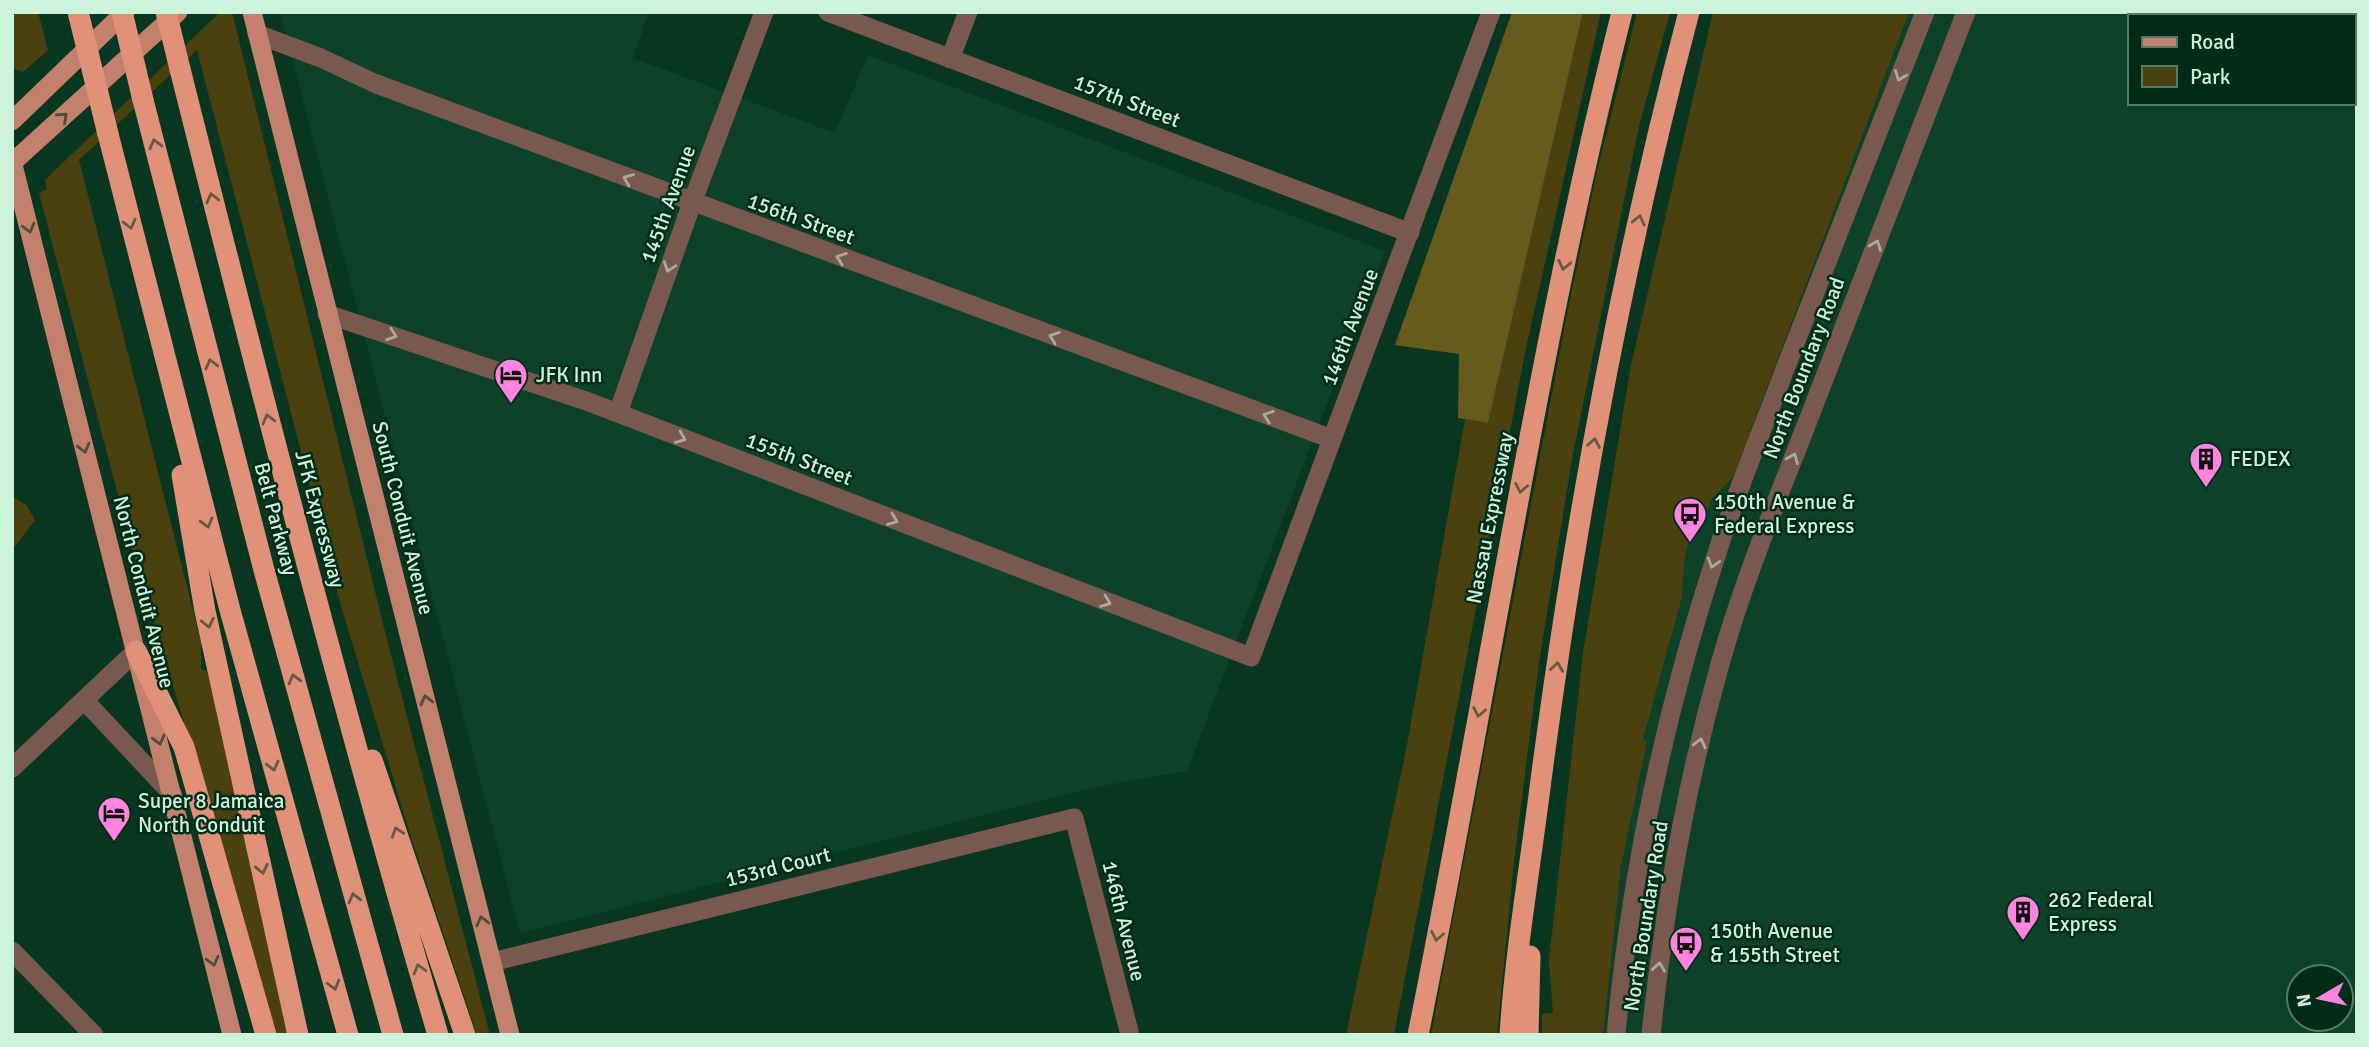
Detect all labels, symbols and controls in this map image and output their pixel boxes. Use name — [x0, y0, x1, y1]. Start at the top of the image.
legend — [2128, 14, 2355, 105]
text: Road — [2190, 29, 2235, 55]
text: Park — [2190, 64, 2231, 90]
street label: 157th Street — [1070, 69, 1184, 133]
one-way arrow — [1894, 69, 1908, 81]
one-way arrow — [55, 113, 68, 125]
one-way arrow — [149, 138, 163, 150]
street label: 145th Avenue — [635, 142, 701, 266]
one-way arrow — [622, 173, 634, 187]
street label: 156th Street — [744, 188, 858, 250]
one-way arrow — [206, 192, 220, 204]
one-way arrow — [1631, 214, 1645, 226]
one-way arrow — [122, 218, 136, 230]
one-way arrow — [21, 221, 35, 233]
one-way arrow — [1867, 240, 1881, 252]
one-way arrow — [835, 252, 847, 266]
one-way arrow — [1558, 259, 1573, 271]
one-way arrow — [663, 261, 677, 273]
street label: 146th Avenue — [1316, 265, 1384, 389]
street label: North Boundary Road — [1757, 273, 1851, 463]
one-way arrow — [386, 327, 398, 341]
one-way arrow — [1049, 331, 1061, 345]
hotel icon: JFK Inn — [492, 356, 530, 405]
one-way arrow — [205, 358, 219, 370]
place label: JFK Inn — [536, 362, 603, 388]
one-way arrow — [1262, 410, 1274, 424]
one-way arrow — [262, 413, 276, 425]
street label: South Conduit Avenue — [366, 419, 440, 617]
street label: 155th Street — [742, 427, 856, 491]
one-way arrow — [675, 429, 687, 443]
street label: Nassau Expressway — [1461, 430, 1519, 606]
one-way arrow — [1585, 437, 1600, 449]
building icon: FEDEX — [2187, 440, 2225, 489]
one-way arrow — [76, 442, 90, 454]
place label: FEDEX — [2230, 446, 2291, 472]
street label: JFK Expressway — [289, 447, 351, 591]
one-way arrow — [1785, 452, 1799, 464]
street label: Belt Parkway — [248, 459, 304, 579]
one-way arrow — [1514, 482, 1529, 494]
place label: 150th Avenue & Federal Express — [1714, 489, 1855, 539]
street label: North Conduit Avenue — [108, 493, 180, 691]
bus stop icon: 150th Avenue & Federal Express — [1671, 495, 1709, 544]
one-way arrow — [887, 512, 899, 526]
one-way arrow — [199, 517, 214, 529]
one-way arrow — [1707, 556, 1722, 568]
one-way arrow — [1099, 594, 1111, 608]
one-way arrow — [200, 617, 214, 629]
one-way arrow — [1549, 661, 1564, 673]
one-way arrow — [287, 673, 302, 685]
one-way arrow — [420, 695, 434, 707]
one-way arrow — [1472, 706, 1487, 718]
one-way arrow — [151, 734, 165, 746]
one-way arrow — [1692, 737, 1706, 749]
one-way arrow — [265, 760, 279, 772]
place label: Super 8 Jamaica North Conduit — [138, 788, 284, 838]
hotel icon: Super 8 Jamaica North Conduit — [95, 794, 133, 843]
street label: North Boundary Road — [1618, 819, 1674, 1013]
one-way arrow — [391, 826, 405, 838]
street label: 153rd Court — [723, 841, 833, 893]
street label: 146th Avenue — [1096, 858, 1152, 984]
one-way arrow — [253, 863, 268, 875]
place label: 262 Federal Express — [2048, 887, 2154, 937]
one-way arrow — [348, 893, 362, 905]
building icon: 262 Federal Express — [2004, 893, 2042, 942]
one-way arrow — [476, 915, 490, 927]
place label: 150th Avenue & 155th Street — [1710, 918, 1840, 968]
bus stop icon: 150th Avenue & 155th Street — [1667, 924, 1705, 973]
one-way arrow — [1430, 930, 1445, 942]
one-way arrow — [205, 955, 220, 967]
one-way arrow — [1651, 961, 1666, 973]
one-way arrow — [412, 963, 427, 975]
north arrow — [2285, 963, 2355, 1033]
one-way arrow — [326, 979, 340, 991]
text: N — [2291, 992, 2317, 1009]

